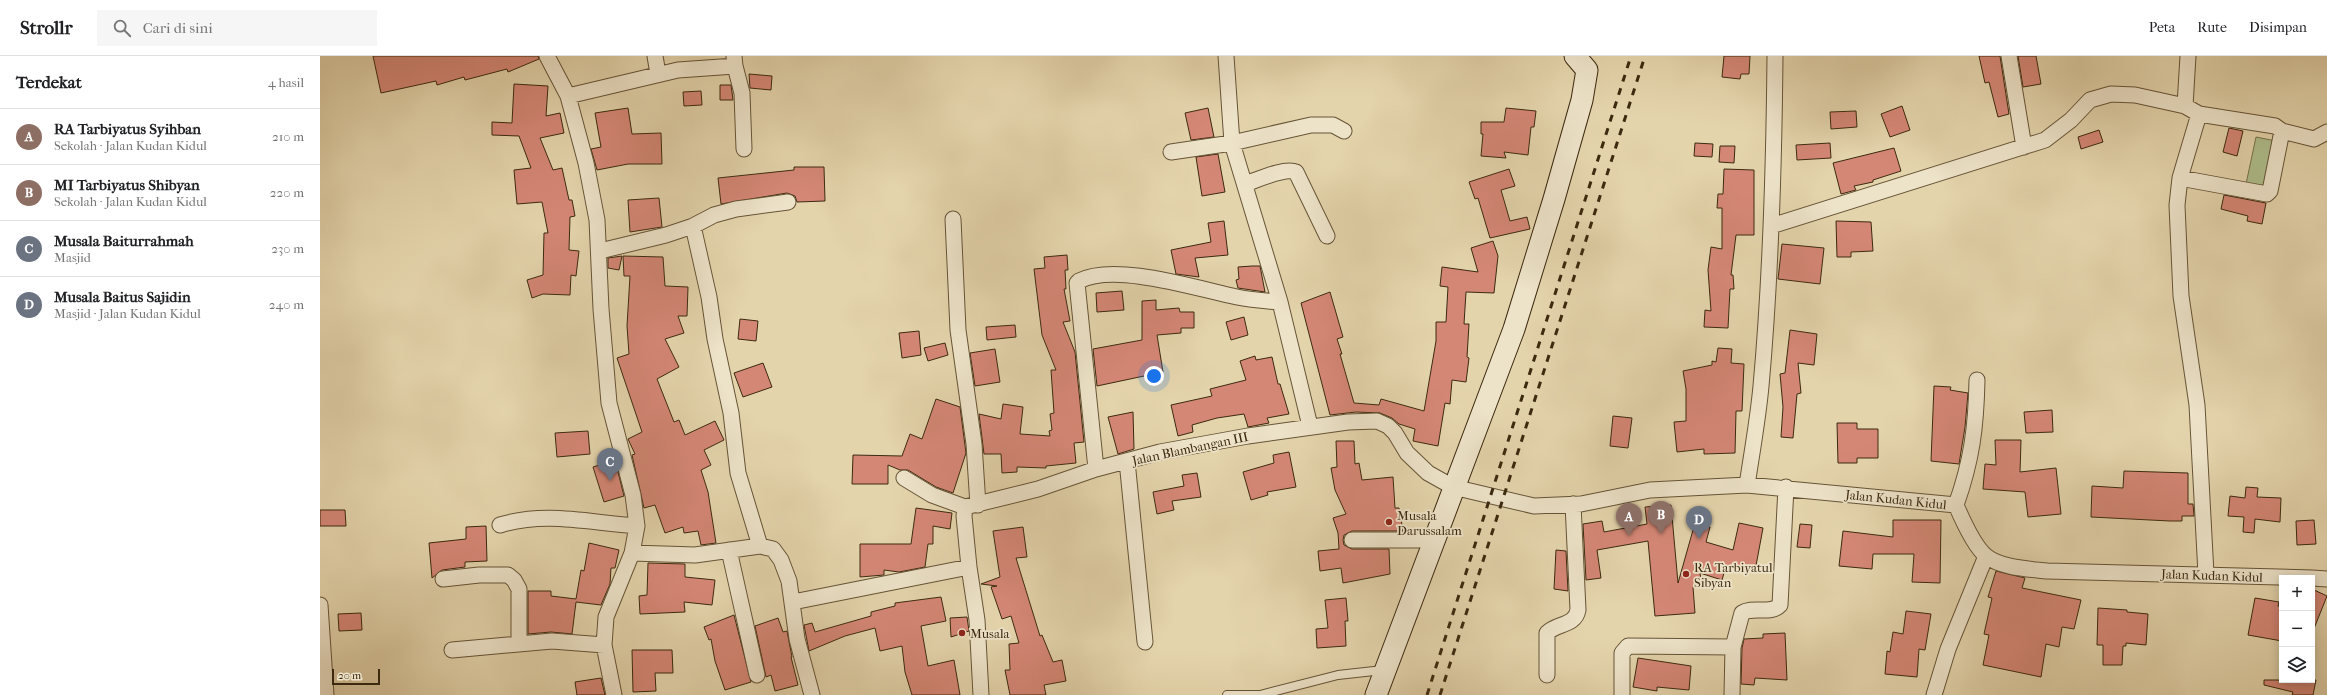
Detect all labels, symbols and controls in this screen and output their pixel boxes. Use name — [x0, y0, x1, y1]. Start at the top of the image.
search box — [97, 10, 377, 46]
text: Strollr — [20, 17, 73, 39]
icon: search — [111, 17, 133, 39]
text: Cari di sini — [143, 19, 213, 37]
text: Peta — [2149, 19, 2175, 36]
text: Rute — [2197, 19, 2227, 36]
text: Disimpan — [2249, 19, 2307, 36]
text: Terdekat — [16, 72, 82, 92]
text: 4 hasil — [268, 75, 304, 90]
text: RA Tarbiyatus Syihban — [54, 120, 201, 138]
text: A — [25, 129, 33, 144]
text: 210 m — [272, 129, 304, 144]
text: Sekolah · Jalan Kudan Kidul — [54, 138, 207, 153]
text: MI Tarbiyatus Shibyan — [54, 176, 200, 194]
text: B — [25, 185, 33, 200]
text: 220 m — [270, 185, 304, 200]
text: Sekolah · Jalan Kudan Kidul — [54, 194, 207, 209]
text: Musala Baiturrahmah — [54, 232, 194, 250]
text: C — [25, 241, 33, 256]
text: 230 m — [271, 241, 304, 256]
text: Masjid — [54, 250, 91, 265]
text: Musala Baitus Sajidin — [54, 288, 191, 306]
text: D — [24, 297, 34, 312]
text: 240 m — [269, 297, 304, 312]
text: Masjid · Jalan Kudan Kidul — [54, 306, 201, 321]
your location — [1144, 366, 1164, 386]
street label: Jalan Blambangan III — [1130, 429, 1250, 468]
pin: C — [597, 448, 623, 481]
street label: Jalan Kudan Kidul — [1844, 487, 1948, 512]
pin: B — [1648, 501, 1674, 534]
pin: A — [1616, 503, 1642, 536]
pin: D — [1686, 506, 1712, 539]
place label: Musala Darussalam — [1397, 508, 1462, 538]
marker: Musala Darussalam — [1384, 517, 1394, 527]
place label: RA Tarbiyatul Sibyan — [1694, 560, 1773, 590]
street label: Jalan Kudan Kidul — [2160, 566, 2263, 585]
marker: RA Tarbiyatul Sibyan — [1681, 569, 1691, 579]
map controls — [2279, 575, 2315, 683]
button: + — [2279, 575, 2315, 611]
button: − — [2279, 611, 2315, 647]
place label: Musala — [970, 626, 1011, 641]
marker: Musala — [957, 628, 967, 638]
button: layers — [2279, 647, 2315, 683]
scale bar — [332, 667, 380, 686]
text: 20 m — [338, 669, 361, 682]

